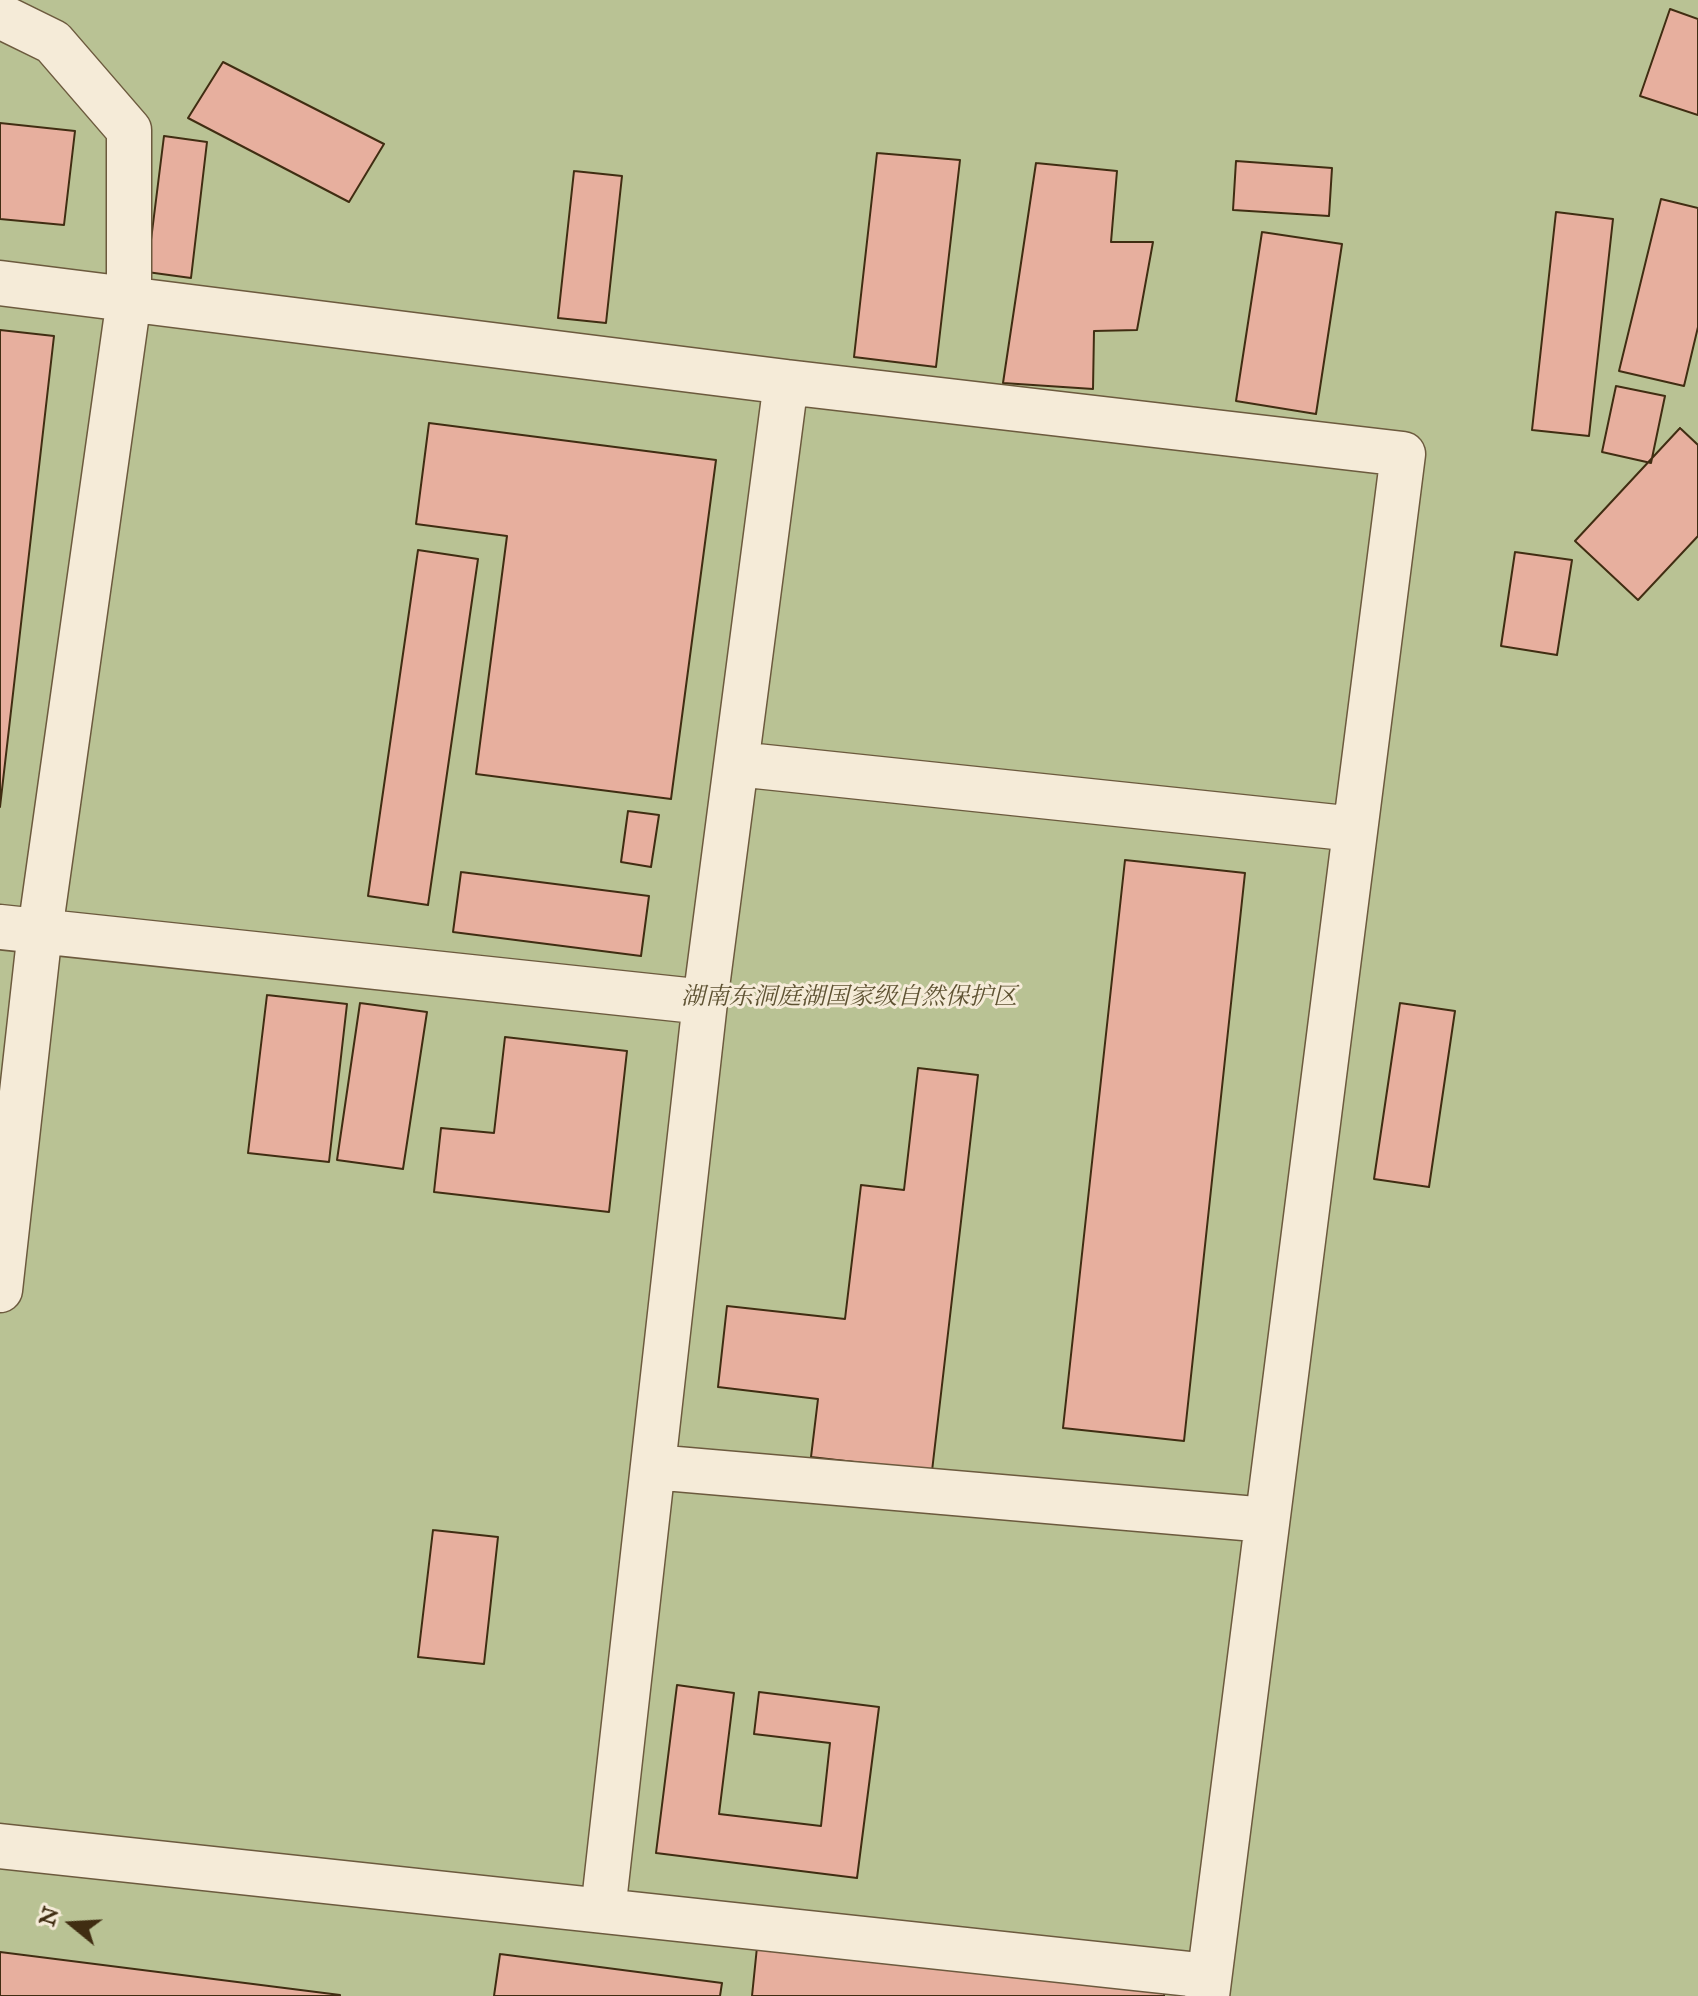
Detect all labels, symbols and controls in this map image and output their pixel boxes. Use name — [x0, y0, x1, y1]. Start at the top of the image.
park label: 湖南东洞庭湖国家级自然保护区 — [681, 984, 1017, 1012]
north arrow — [32, 1884, 112, 1964]
text: N — [33, 1903, 64, 1929]

